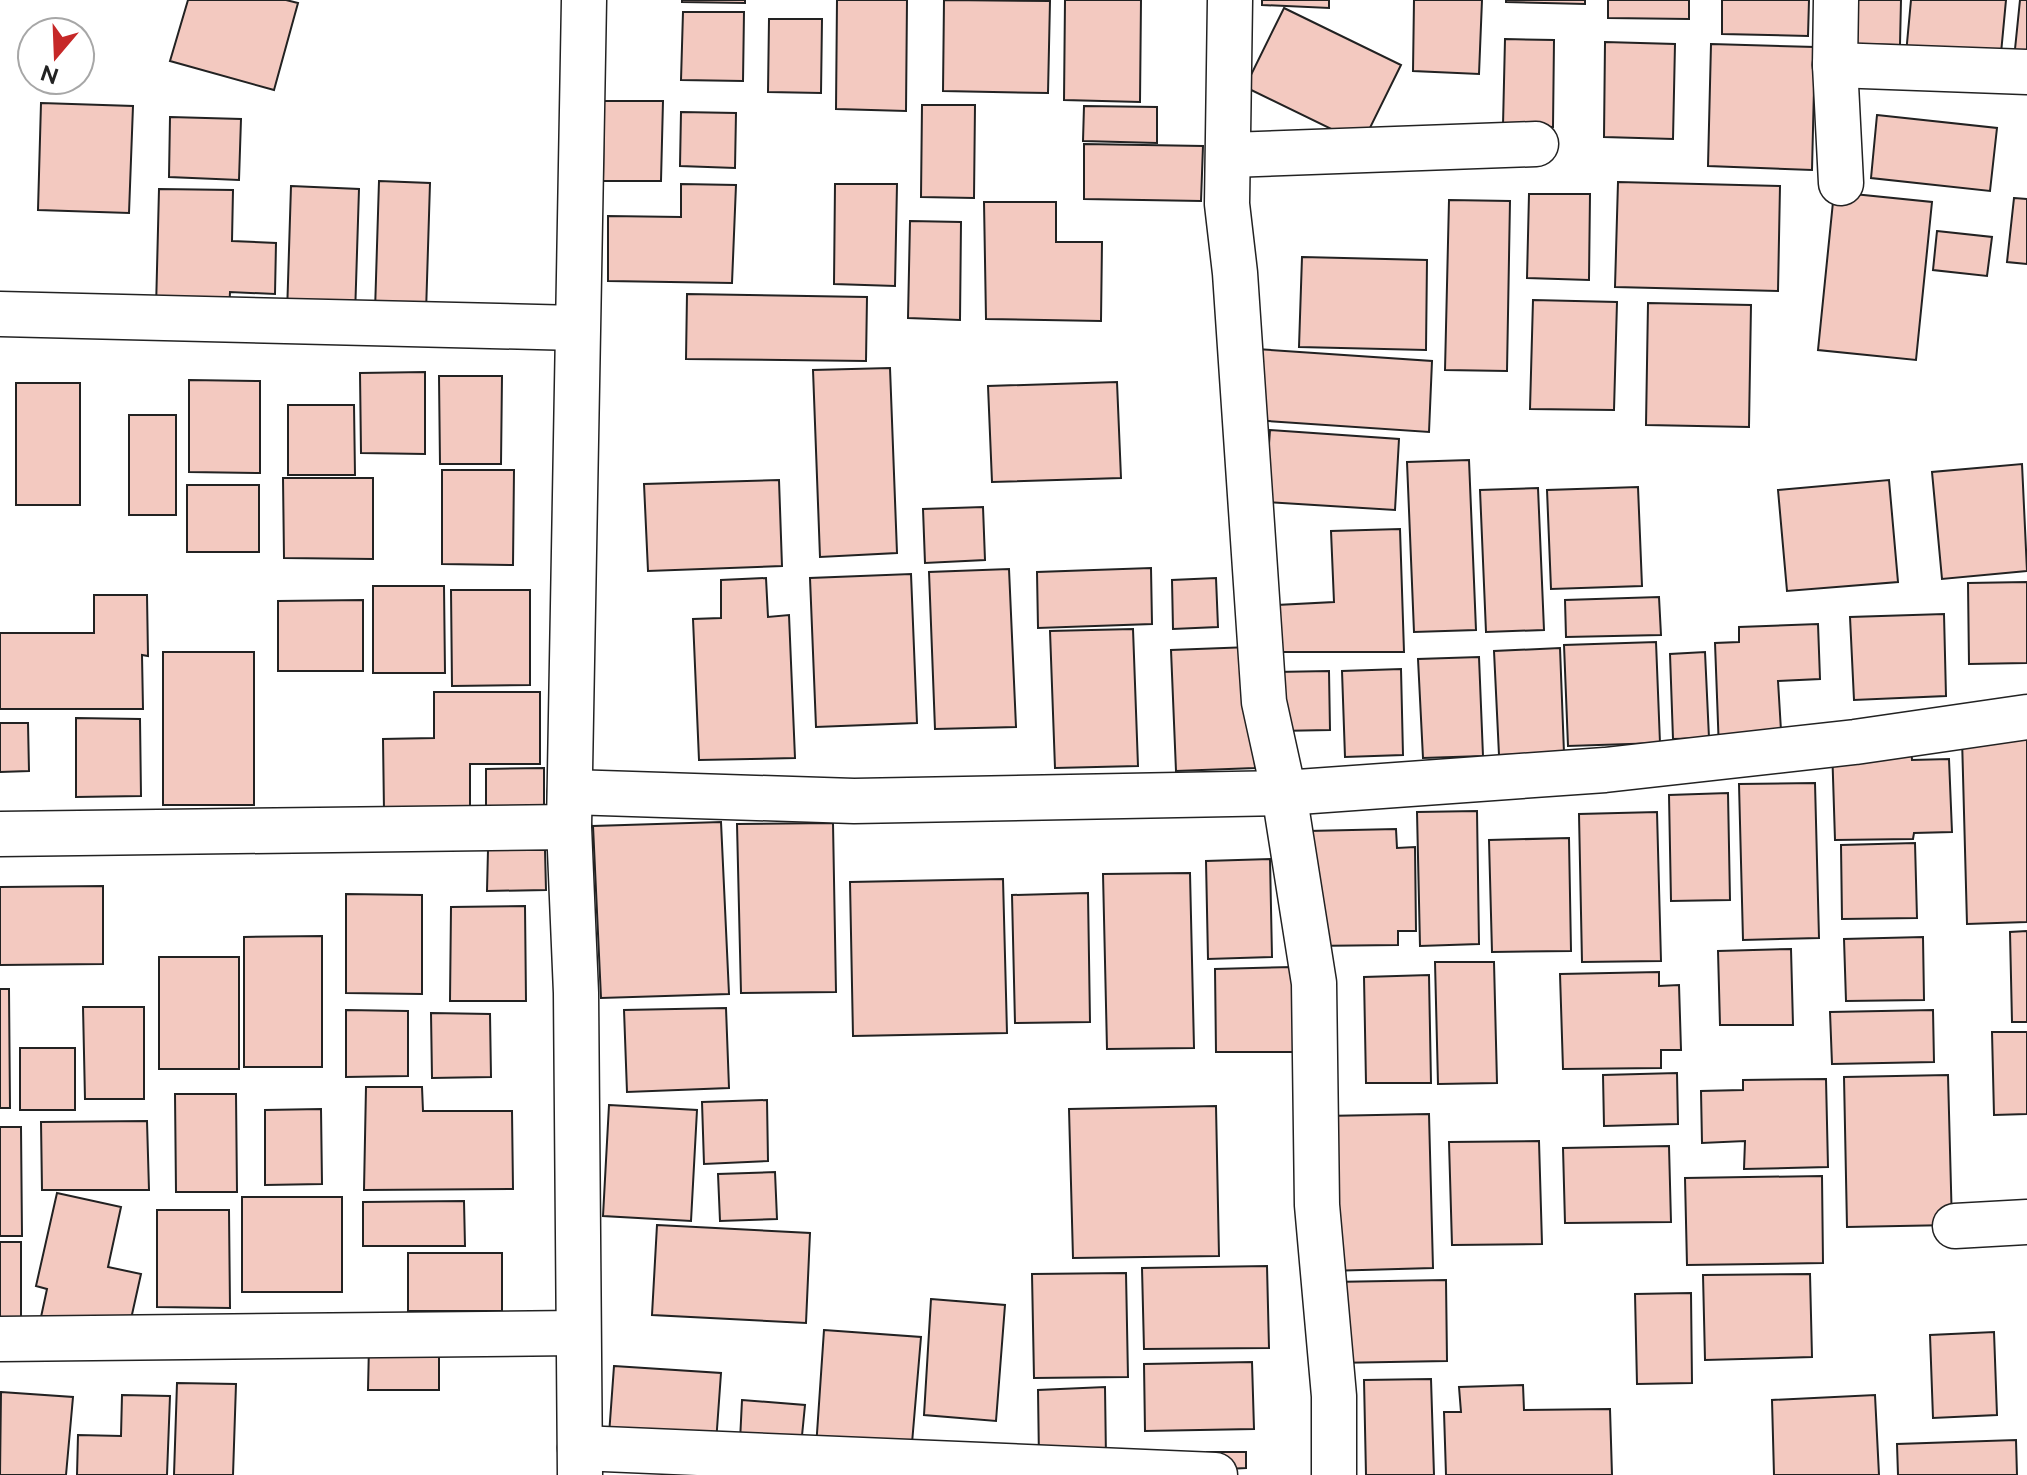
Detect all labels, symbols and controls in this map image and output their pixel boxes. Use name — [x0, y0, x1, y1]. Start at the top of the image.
north arrow — [16, 16, 96, 96]
text: N — [37, 60, 62, 90]

